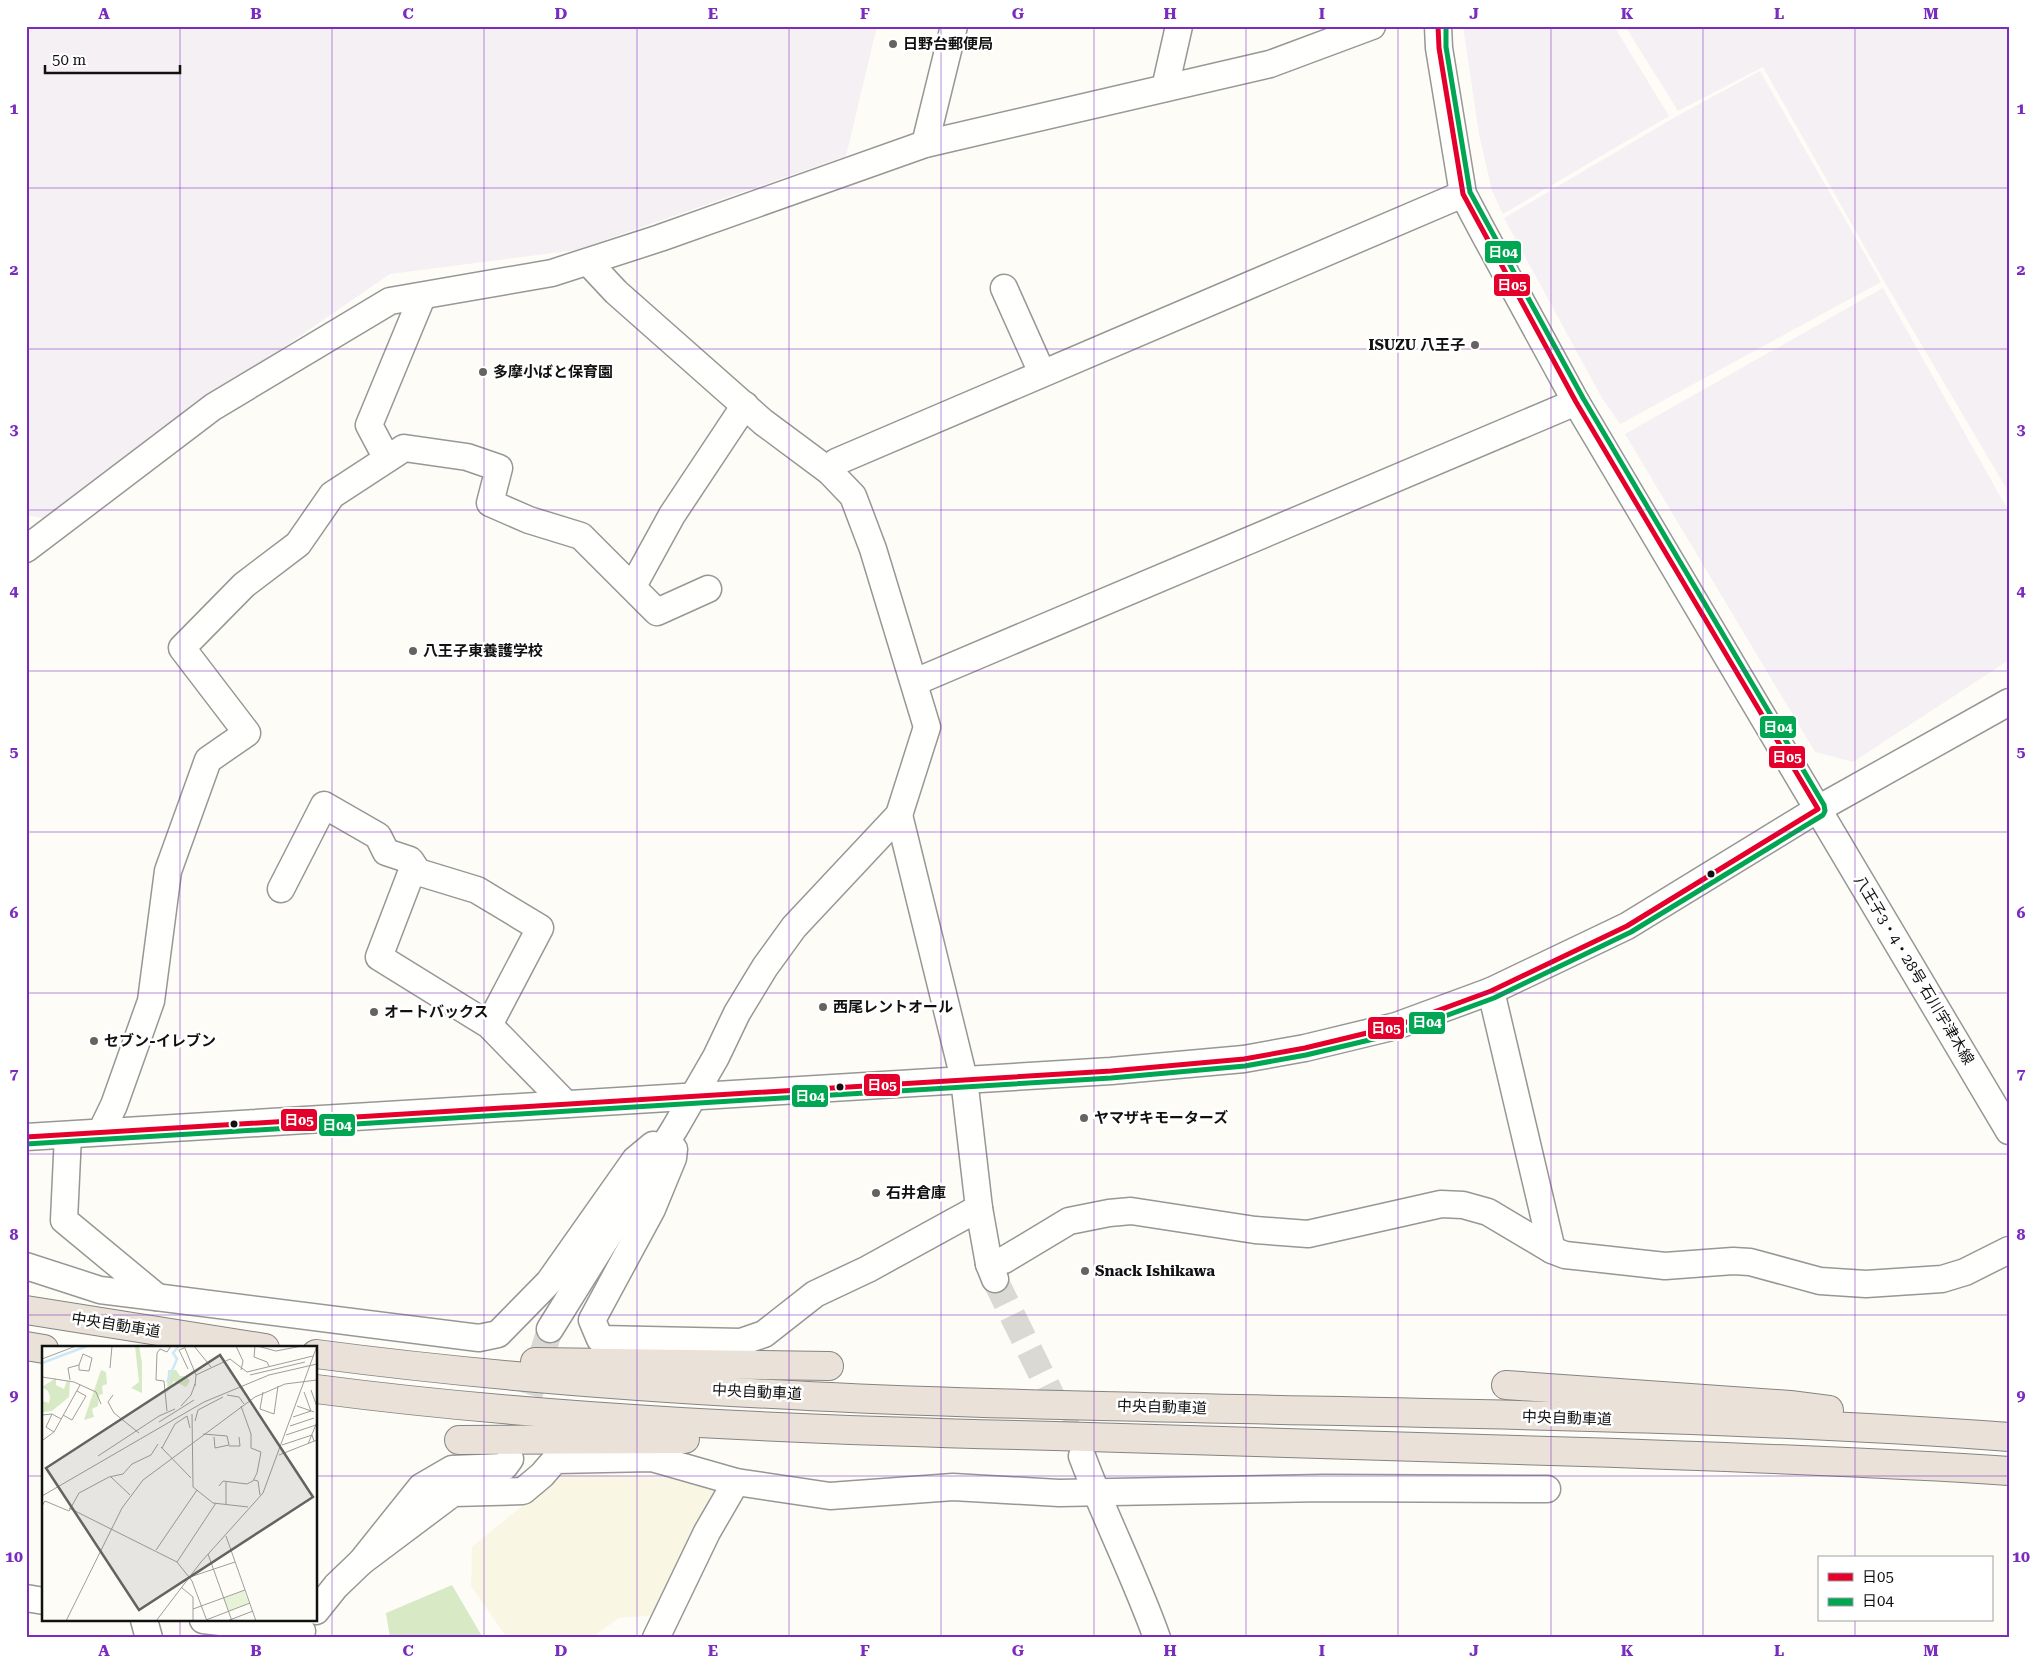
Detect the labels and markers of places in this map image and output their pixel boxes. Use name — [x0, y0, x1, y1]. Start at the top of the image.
place label: 日野台郵便局 — [903, 35, 993, 53]
marker: 日野台郵便局 — [887, 38, 899, 50]
place label: ISUZU 八王子 — [1369, 336, 1465, 354]
marker: ISUZU 八王子 — [1469, 339, 1481, 351]
place label: 多摩小ばと保育園 — [493, 363, 613, 381]
marker: 多摩小ばと保育園 — [477, 366, 489, 378]
place label: 八王子東養護学校 — [423, 642, 543, 660]
marker: 八王子東養護学校 — [407, 645, 419, 657]
unlabelled marker — [1706, 869, 1716, 879]
place label: 西尾レントオール — [833, 998, 953, 1016]
marker: 西尾レントオール — [817, 1001, 829, 1013]
place label: オートバックス — [384, 1003, 489, 1021]
marker: オートバックス — [368, 1006, 380, 1018]
place label: セブン-イレブン — [104, 1032, 216, 1050]
marker: セブン-イレブン — [88, 1035, 100, 1047]
unlabelled marker — [835, 1082, 845, 1092]
place label: ヤマザキモーターズ — [1094, 1109, 1228, 1127]
marker: ヤマザキモーターズ — [1078, 1112, 1090, 1124]
unlabelled marker — [229, 1119, 239, 1129]
place label: 石井倉庫 — [886, 1184, 946, 1202]
marker: 石井倉庫 — [870, 1187, 882, 1199]
place label: Snack Ishikawa — [1095, 1262, 1215, 1280]
marker: Snack Ishikawa — [1079, 1265, 1091, 1277]

